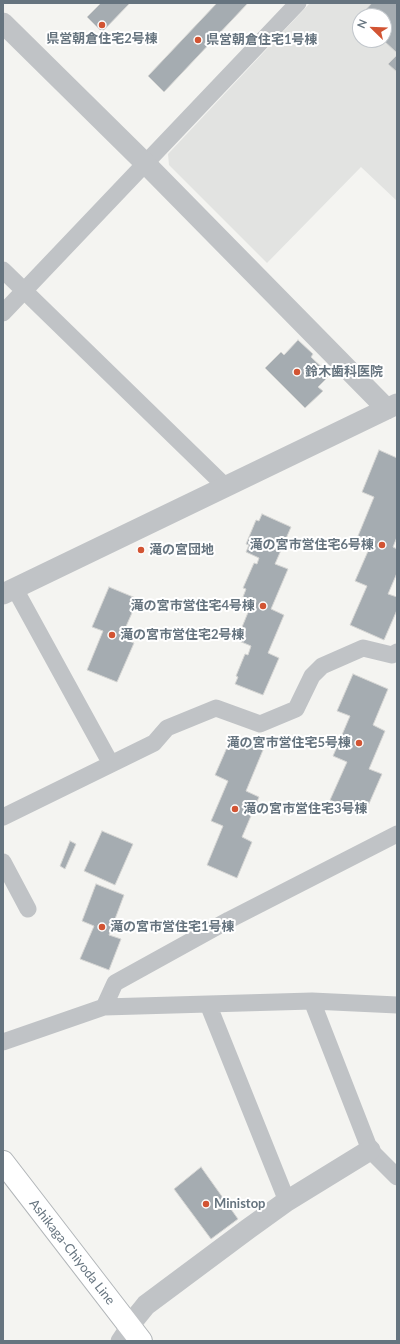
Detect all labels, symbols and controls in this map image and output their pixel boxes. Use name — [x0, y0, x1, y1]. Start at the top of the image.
north arrow — [352, 8, 392, 48]
text: N — [354, 17, 369, 30]
marker: 県営朝倉住宅2号棟 — [97, 20, 107, 30]
place label: 県営朝倉住宅2号棟 — [46, 31, 158, 47]
place label: 県営朝倉住宅1号棟 — [206, 32, 318, 48]
marker: 県営朝倉住宅1号棟 — [193, 35, 203, 45]
place label: 鈴木歯科医院 — [305, 364, 383, 380]
marker: 鈴木歯科医院 — [292, 367, 302, 377]
place label: 滝の宮市営住宅6号棟 — [249, 537, 374, 553]
marker: 滝の宮市営住宅6号棟 — [377, 540, 387, 550]
place label: 滝の宮団地 — [149, 542, 214, 558]
marker: 滝の宮団地 — [136, 545, 146, 555]
place label: 滝の宮市営住宅4号棟 — [130, 598, 255, 614]
marker: 滝の宮市営住宅4号棟 — [258, 601, 268, 611]
place label: 滝の宮市営住宅2号棟 — [120, 627, 245, 643]
marker: 滝の宮市営住宅2号棟 — [107, 630, 117, 640]
place label: 滝の宮市営住宅5号棟 — [226, 735, 351, 751]
marker: 滝の宮市営住宅5号棟 — [354, 738, 364, 748]
place label: 滝の宮市営住宅3号棟 — [243, 801, 368, 817]
marker: 滝の宮市営住宅3号棟 — [230, 804, 240, 814]
place label: 滝の宮市営住宅1号棟 — [110, 919, 235, 935]
marker: 滝の宮市営住宅1号棟 — [97, 922, 107, 932]
street label: Ashikaga-Chiyoda Line — [26, 1196, 118, 1308]
place label: Ministop — [214, 1196, 265, 1212]
marker: Ministop — [201, 1199, 211, 1209]

